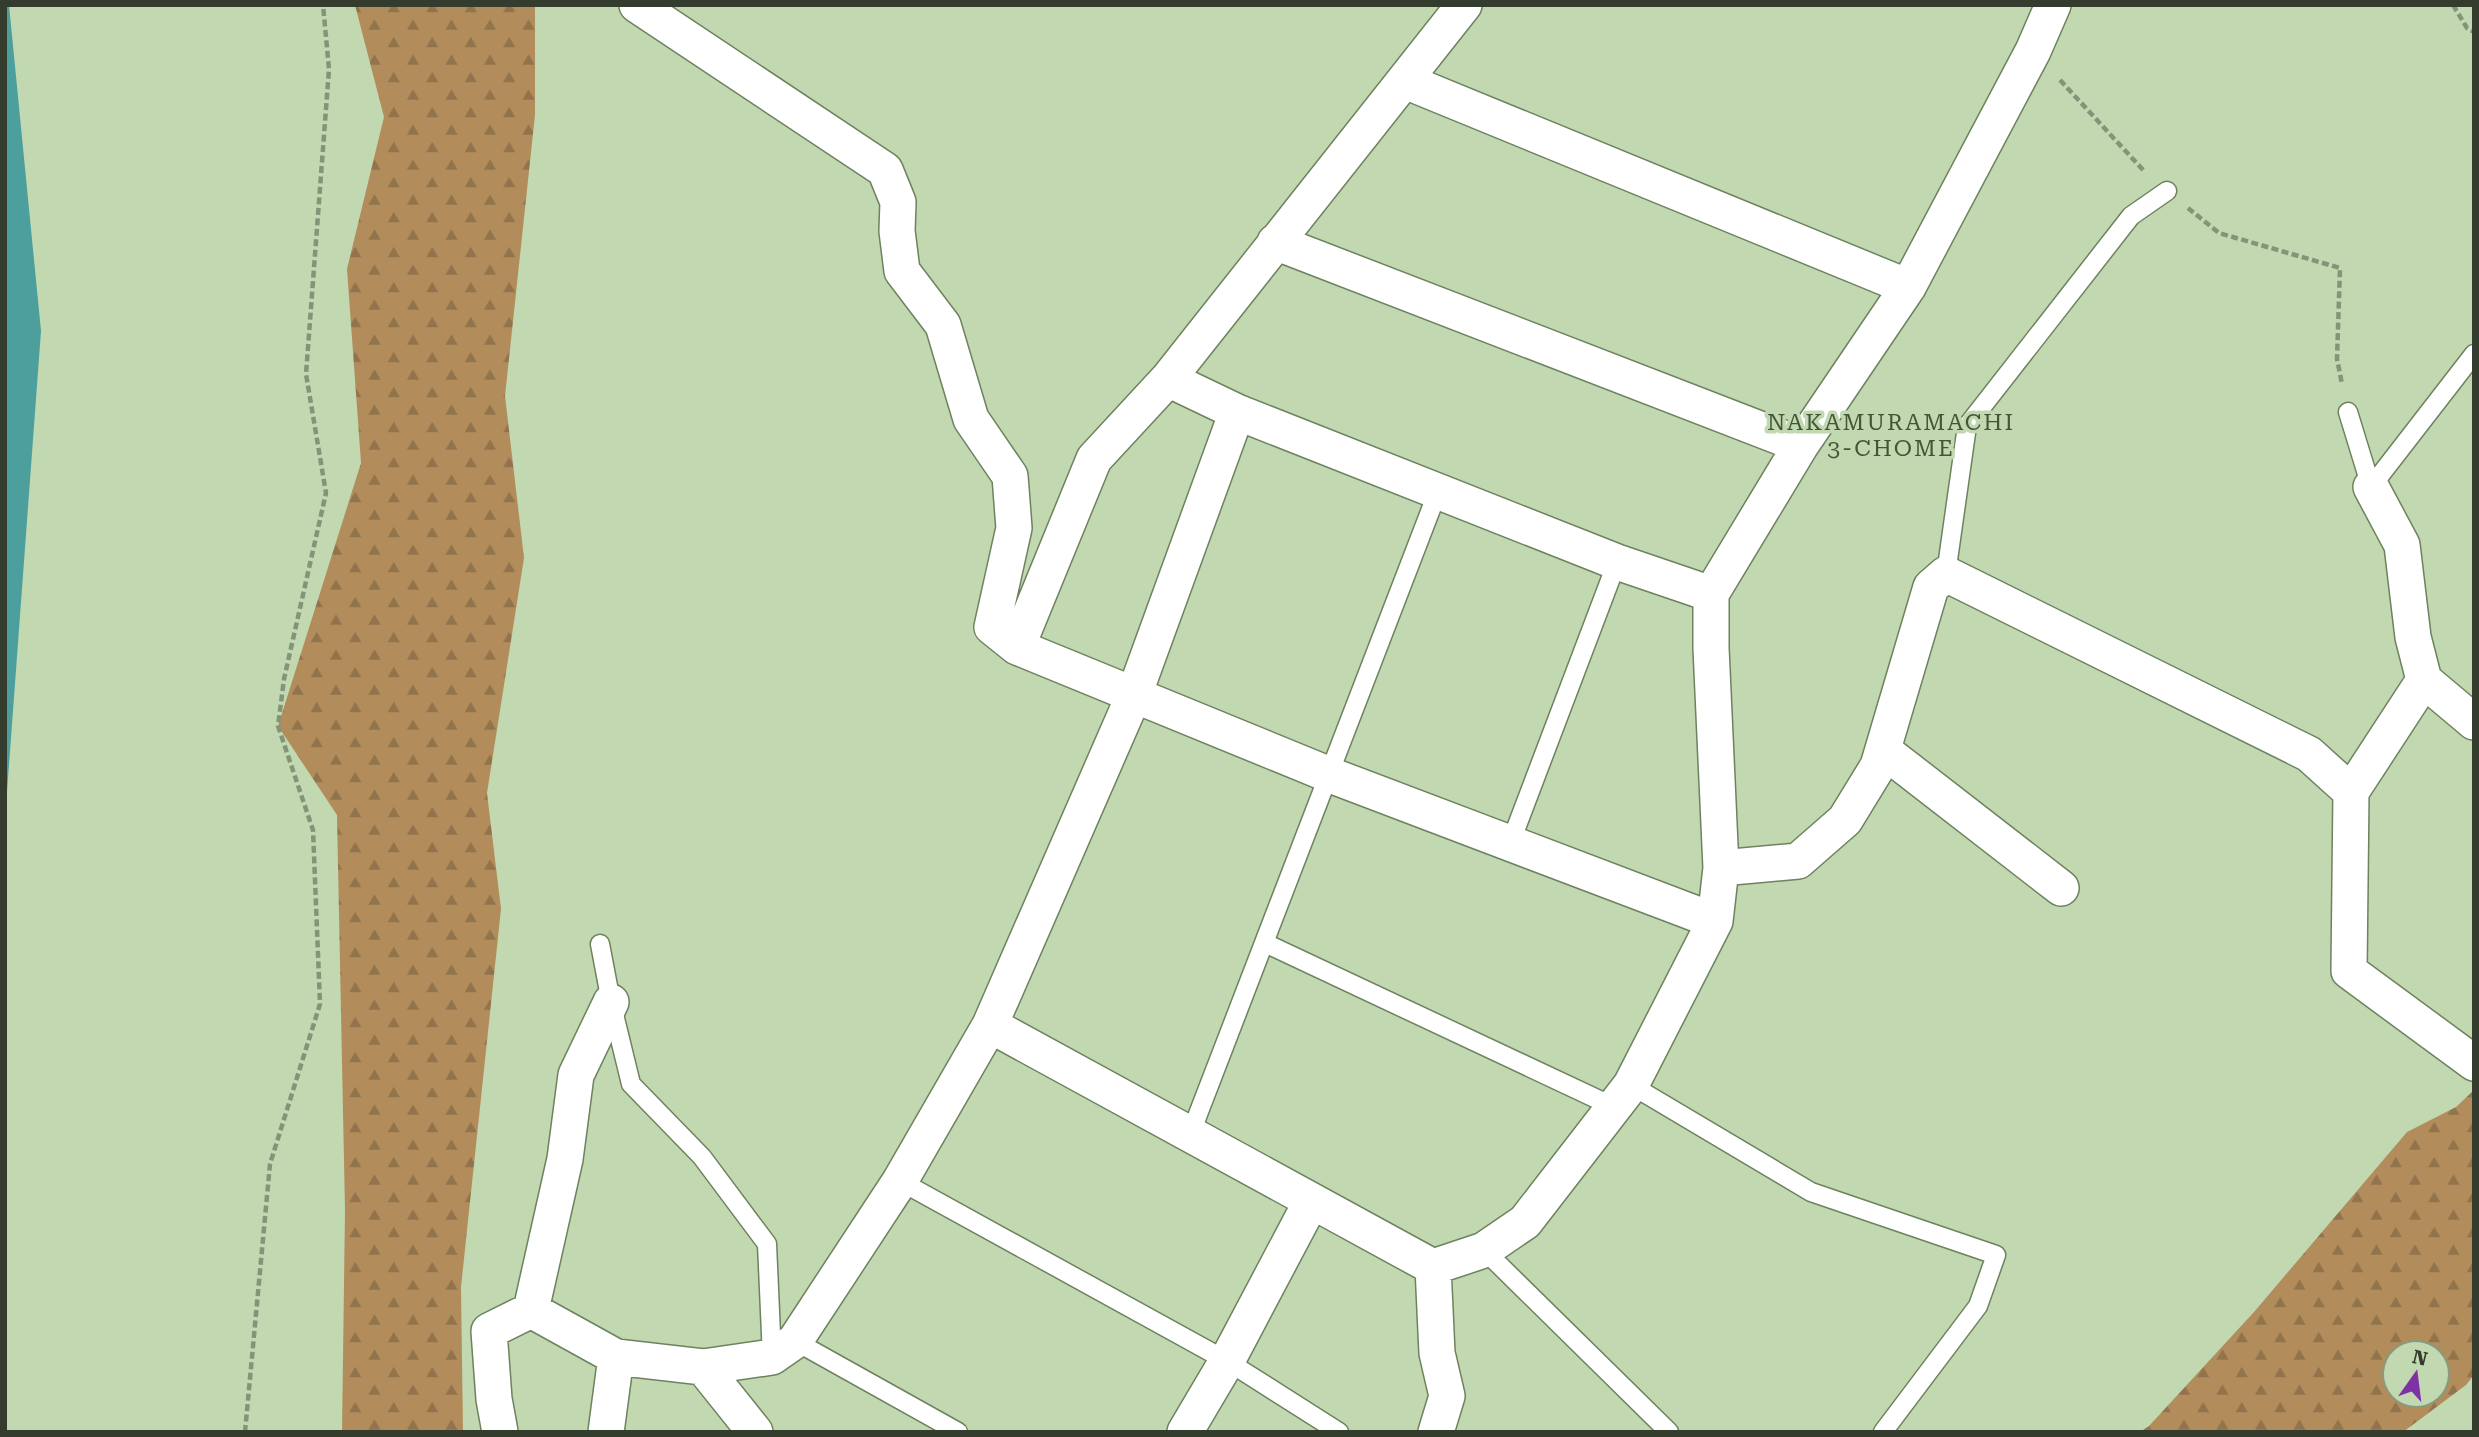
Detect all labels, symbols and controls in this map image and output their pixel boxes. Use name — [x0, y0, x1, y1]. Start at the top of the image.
district label: NAKAMURAMACHI 3-CHOME — [1767, 409, 2015, 462]
north arrow — [2381, 1339, 2451, 1409]
text: N — [2410, 1345, 2430, 1371]

